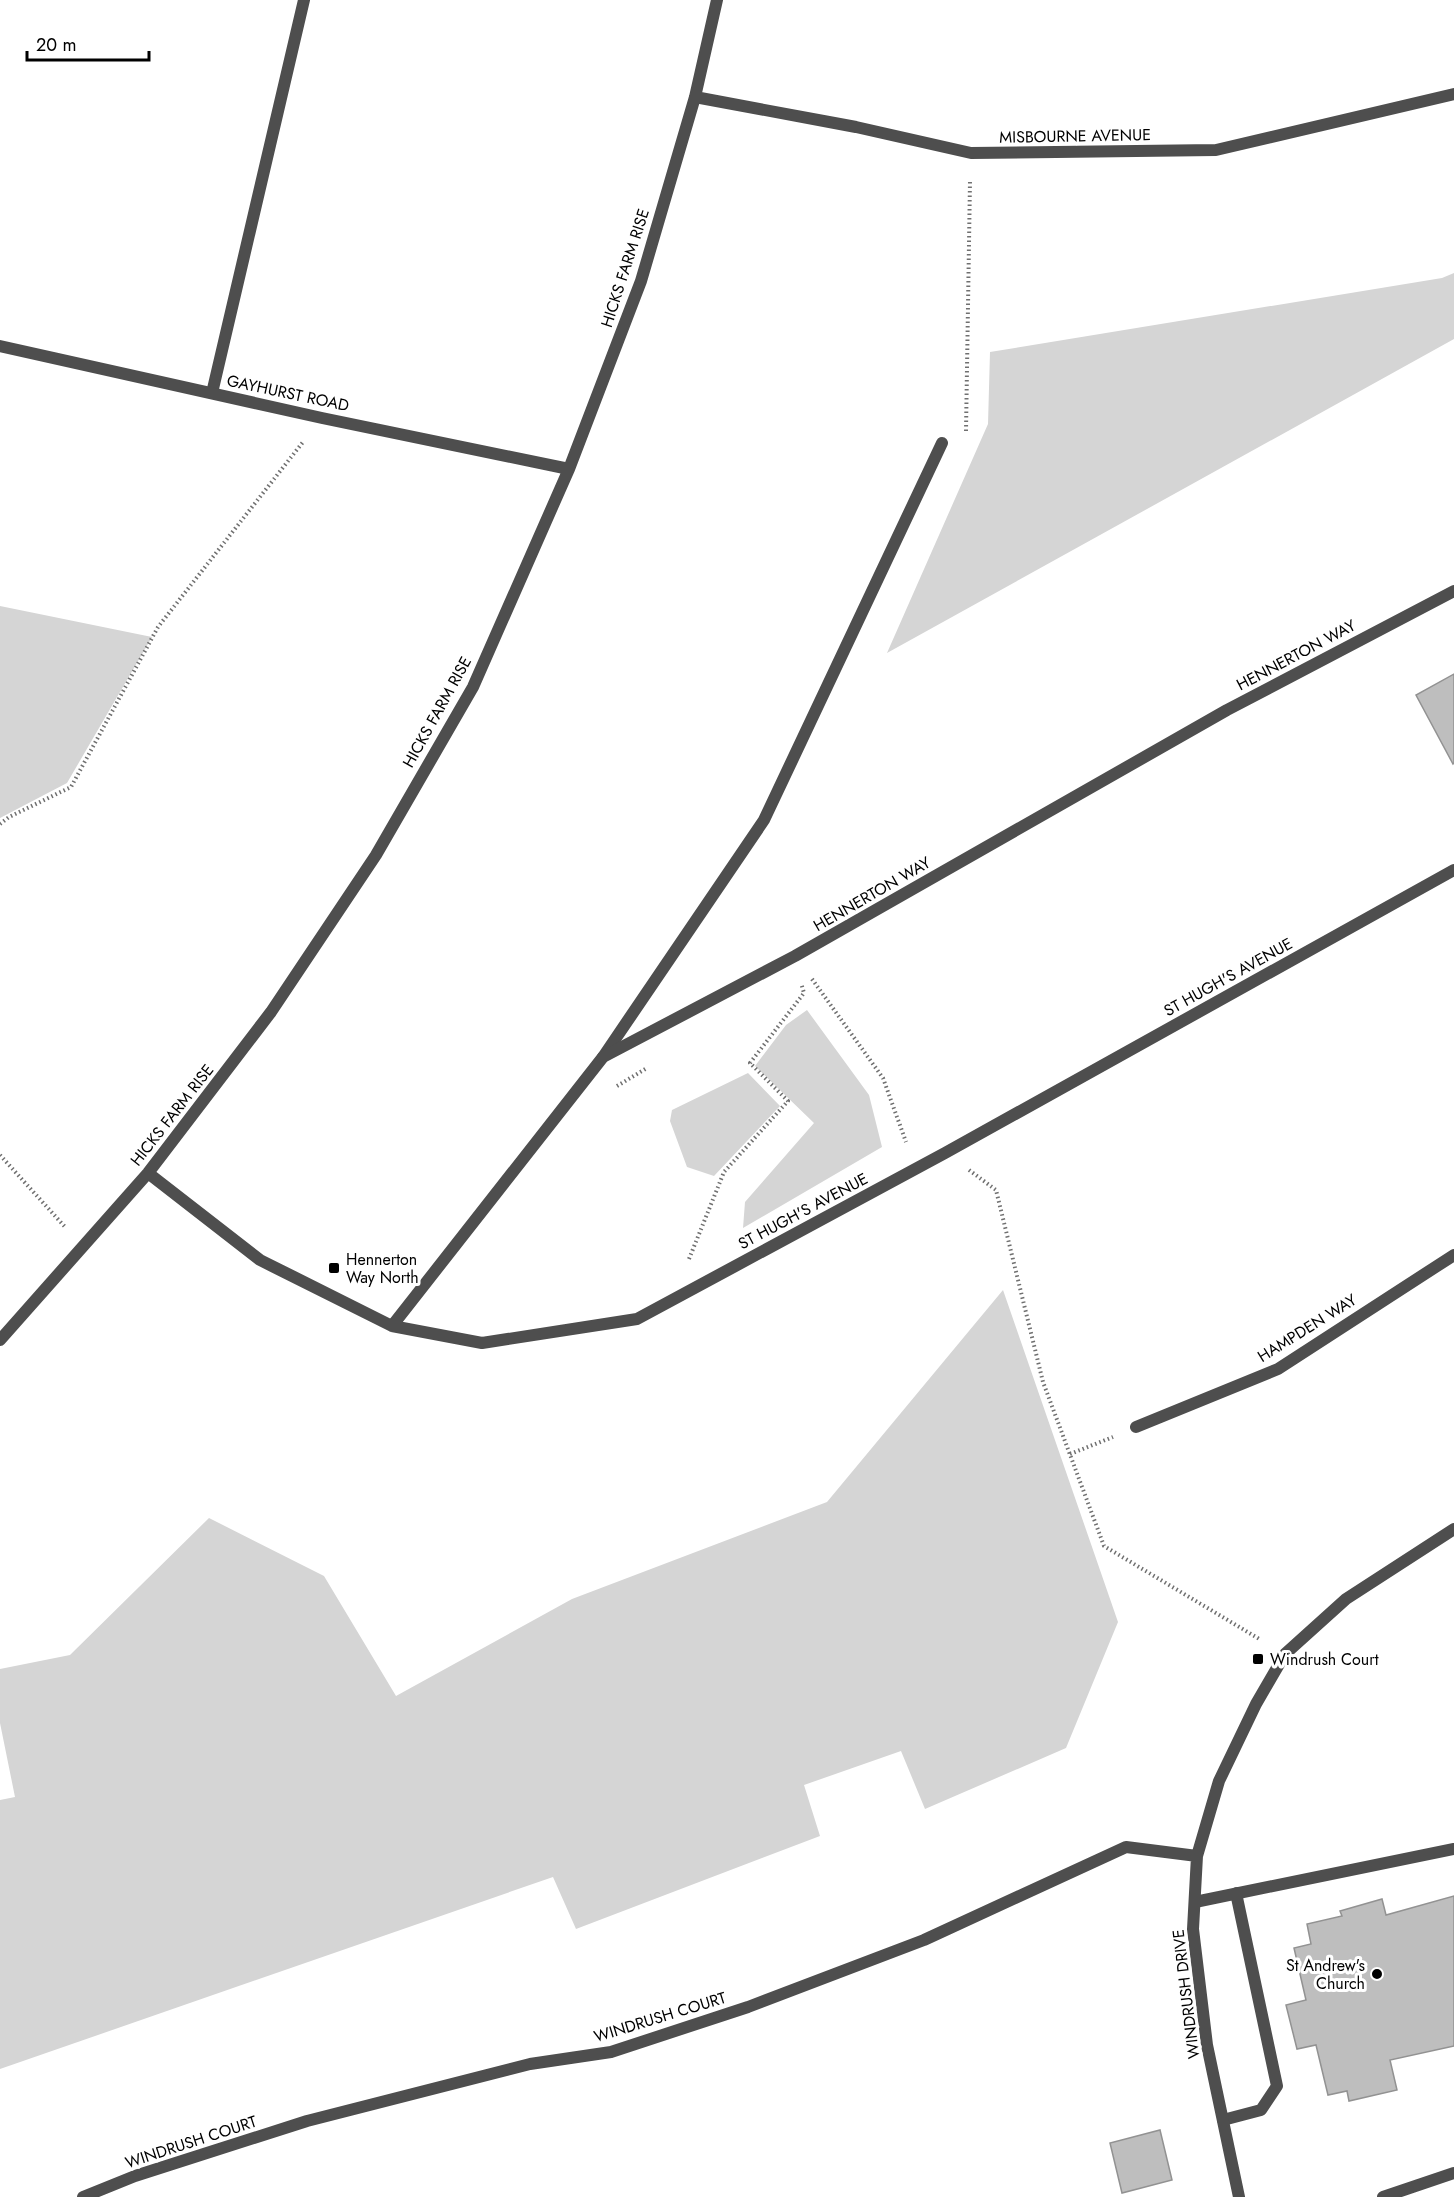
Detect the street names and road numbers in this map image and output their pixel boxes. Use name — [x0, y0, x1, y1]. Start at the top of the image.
street label: MISBOURNE AVENUE — [999, 123, 1151, 149]
street label: HICKS FARM RISE — [595, 206, 655, 330]
street label: GAYHURST ROAD — [225, 369, 351, 417]
street label: HENNERTON WAY — [1232, 614, 1360, 696]
street label: HICKS FARM RISE — [397, 652, 477, 772]
street label: HENNERTON WAY — [809, 851, 935, 937]
street label: ST HUGH'S AVENUE — [1159, 932, 1297, 1022]
street label: HICKS FARM RISE — [125, 1059, 219, 1171]
street label: ST HUGH'S AVENUE — [734, 1167, 872, 1255]
street label: HAMPDEN WAY — [1253, 1288, 1361, 1368]
street label: WINDRUSH DRIVE — [1167, 1928, 1205, 2060]
street label: WINDRUSH COURT — [591, 1986, 729, 2048]
street label: WINDRUSH COURT — [122, 2110, 260, 2174]

